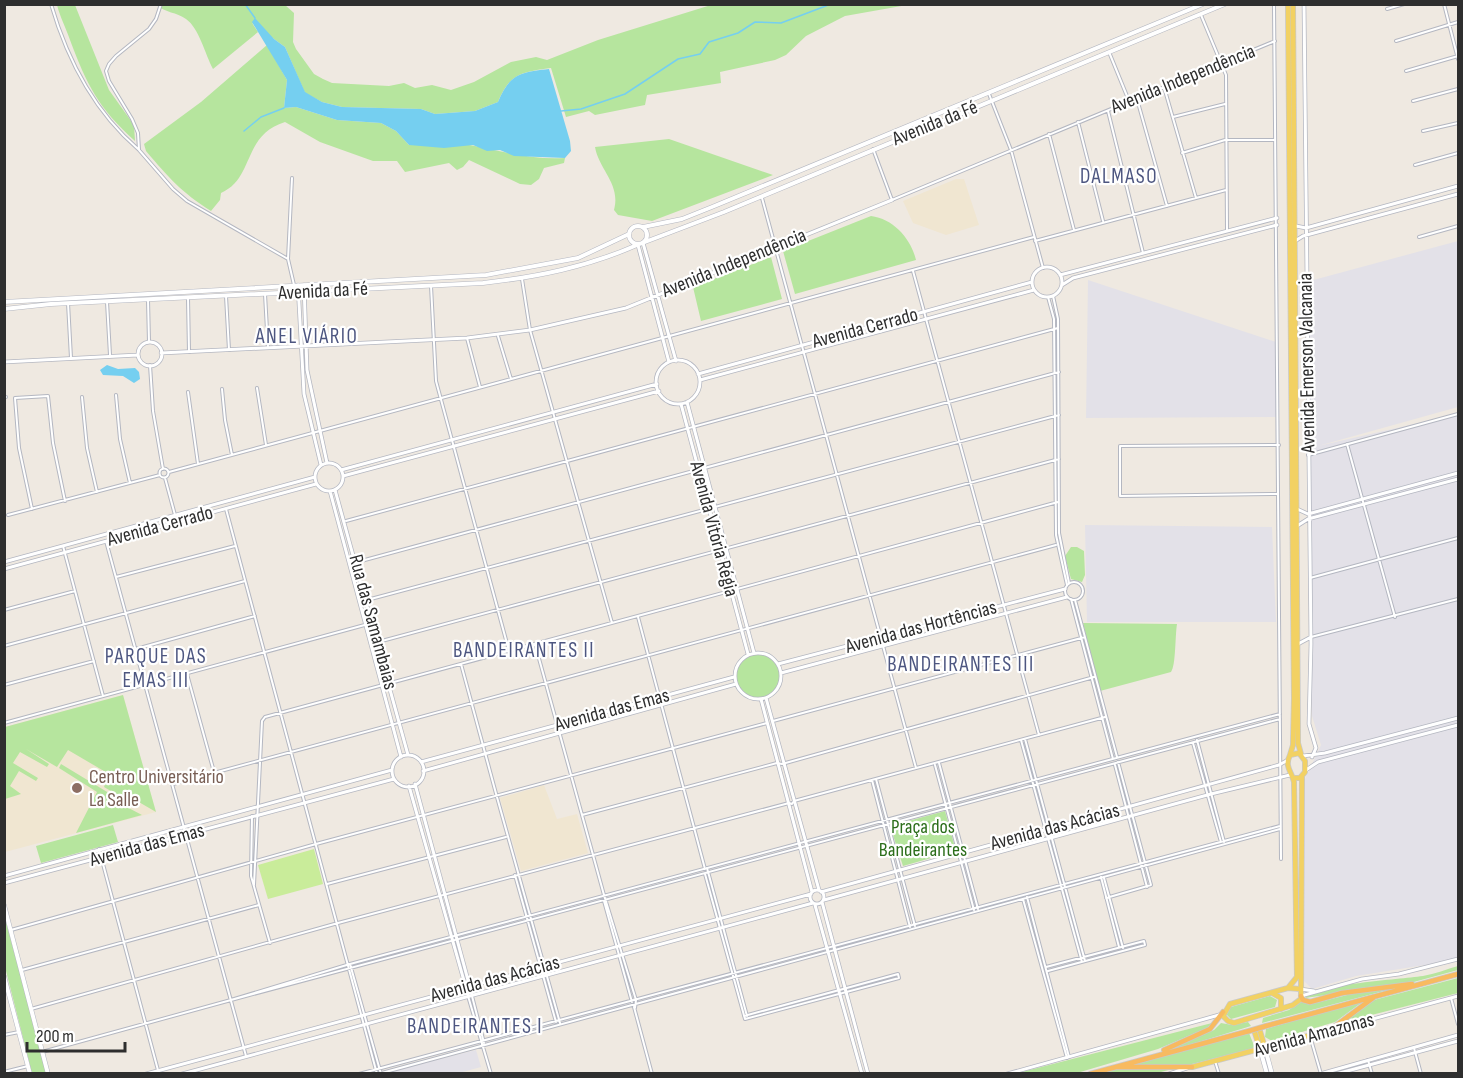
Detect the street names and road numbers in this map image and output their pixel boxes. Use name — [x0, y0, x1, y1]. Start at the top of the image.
street label: Avenida Independência — [1106, 39, 1259, 119]
street label: Avenida da Fé — [888, 95, 981, 151]
street label: Avenida Independência — [657, 223, 810, 303]
street label: Avenida Emerson Valcanaia — [1293, 273, 1321, 454]
street label: Avenida da Fé — [276, 277, 369, 305]
street label: Avenida Cerrado — [809, 302, 921, 354]
street label: Avenida Vitória Régia — [684, 458, 744, 599]
street label: Avenida Cerrado — [104, 500, 216, 552]
street label: Rua das Samambaias — [343, 552, 403, 692]
street label: Avenida das Hortências — [842, 595, 999, 659]
street label: Avenida das Emas — [551, 683, 672, 737]
street label: Avenida das Acácias — [987, 798, 1122, 856]
street label: Avenida das Emas — [86, 818, 207, 872]
street label: Avenida das Acácias — [427, 950, 562, 1008]
street label: Avenida Amazonas — [1250, 1007, 1377, 1063]

